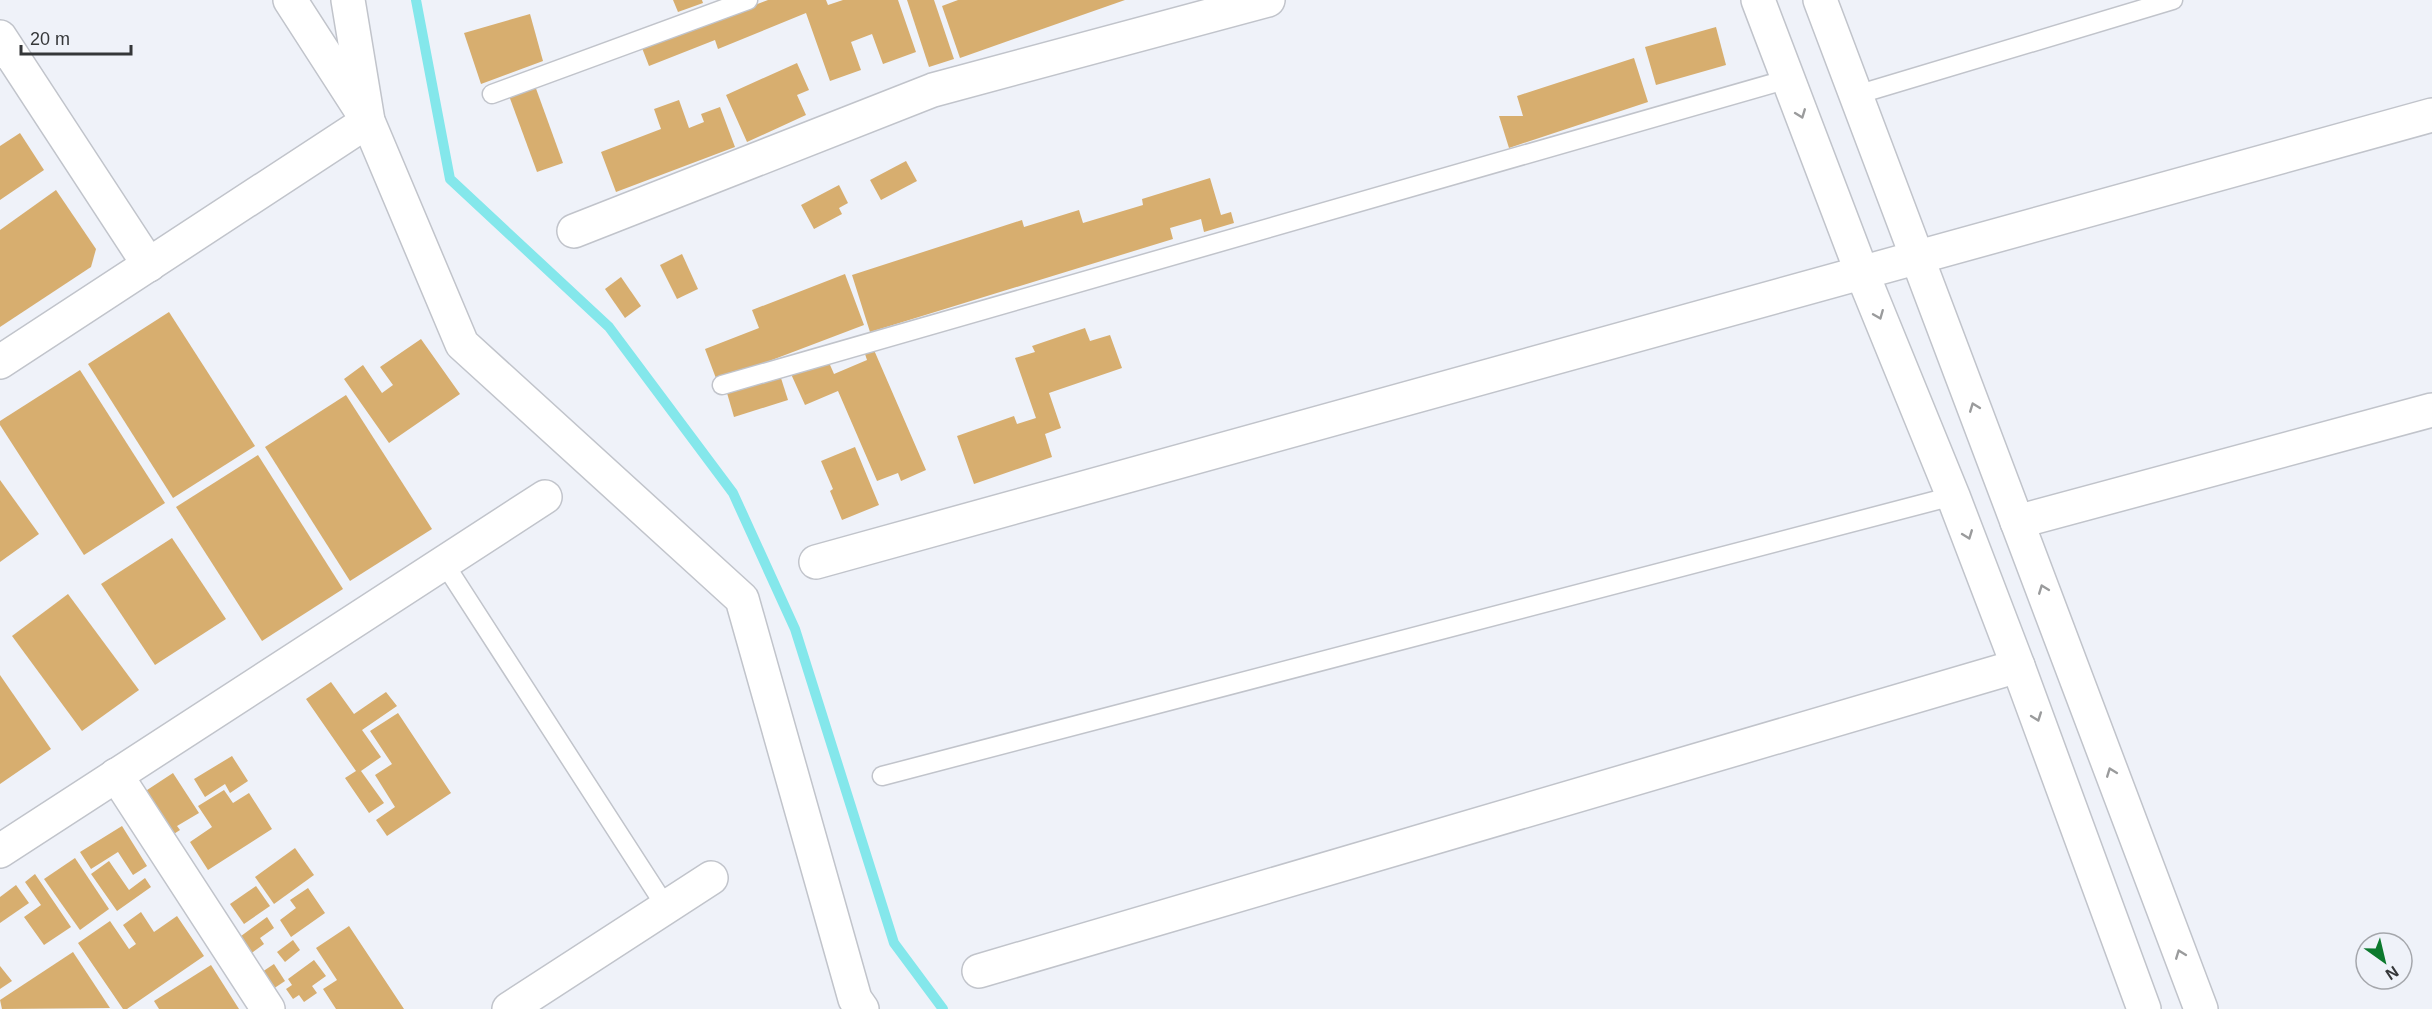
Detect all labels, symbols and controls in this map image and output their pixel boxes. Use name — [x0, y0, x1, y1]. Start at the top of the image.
scale bar — [21, 18, 130, 56]
text: 20 m — [30, 29, 70, 49]
one-way arrow — [1794, 108, 1807, 118]
one-way arrow — [1872, 309, 1884, 320]
one-way arrow — [1968, 402, 1981, 413]
one-way arrow — [1961, 529, 1973, 540]
one-way arrow — [2037, 585, 2050, 595]
one-way arrow — [2030, 711, 2042, 722]
one-way arrow — [2106, 767, 2119, 778]
north arrow — [2354, 931, 2414, 991]
one-way arrow — [2175, 949, 2188, 960]
text: N — [2383, 963, 2402, 983]

